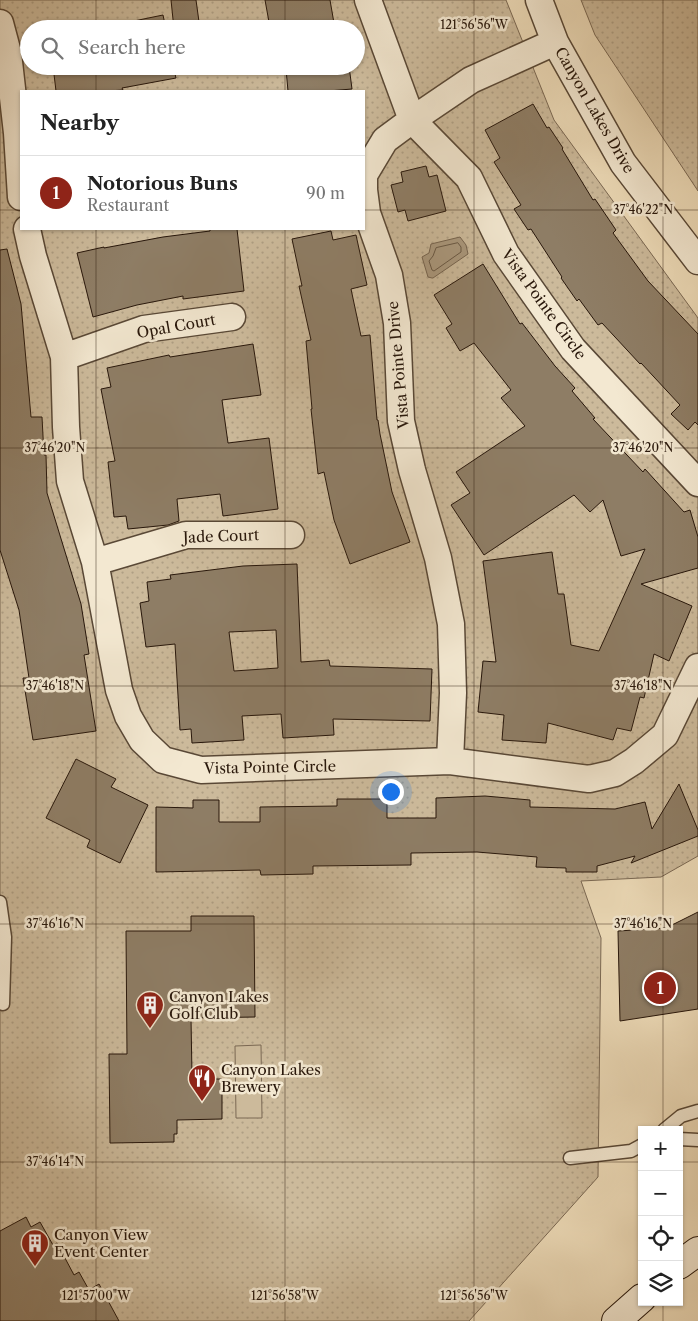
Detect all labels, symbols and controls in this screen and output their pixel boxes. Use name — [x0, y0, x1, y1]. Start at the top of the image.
text: 121°56'56"W — [440, 17, 509, 32]
search box — [20, 20, 365, 75]
icon: search — [38, 34, 66, 62]
text: Search here — [78, 36, 186, 59]
street label: Canyon Lakes Drive — [551, 43, 639, 177]
text: Nearby — [40, 110, 119, 135]
text: Notorious Buns — [87, 172, 238, 195]
text: 1 — [52, 183, 60, 203]
text: 90 m — [306, 183, 345, 203]
text: Restaurant — [87, 195, 169, 215]
text: 37°46'22"N — [613, 202, 673, 217]
street label: Vista Pointe Circle — [497, 244, 591, 363]
street label: Vista Pointe Drive — [383, 300, 413, 431]
street label: Opal Court — [135, 310, 218, 342]
text: 37°46'20"N — [25, 440, 86, 455]
text: 37°46'20"N — [613, 440, 674, 455]
street label: Jade Court — [181, 525, 260, 547]
text: 37°46'18"N — [26, 678, 84, 693]
text: 37°46'18"N — [614, 678, 672, 693]
street label: Vista Pointe Circle — [203, 756, 336, 778]
your location — [378, 779, 404, 805]
text: 37°46'16"N — [26, 916, 84, 931]
text: 37°46'16"N — [614, 916, 672, 931]
pin: 1 — [644, 969, 676, 1007]
place label: Canyon Lakes Golf Club — [169, 987, 269, 1023]
building icon: Canyon Lakes Golf Club — [135, 990, 165, 1029]
place label: Canyon Lakes Brewery — [221, 1060, 321, 1096]
restaurant icon: Canyon Lakes Brewery — [187, 1063, 217, 1102]
map controls — [638, 1126, 683, 1306]
button: + — [638, 1126, 683, 1171]
text: 37°46'14"N — [26, 1154, 84, 1169]
button: − — [638, 1171, 683, 1216]
button: locate — [638, 1216, 683, 1261]
place label: Canyon View Event Center — [54, 1225, 149, 1261]
building icon: Canyon View Event Center — [20, 1228, 50, 1267]
button: layers — [638, 1261, 683, 1306]
text: 121°57'00"W — [62, 1288, 131, 1303]
text: 121°56'58"W — [251, 1288, 320, 1303]
text: 121°56'56"W — [440, 1288, 509, 1303]

